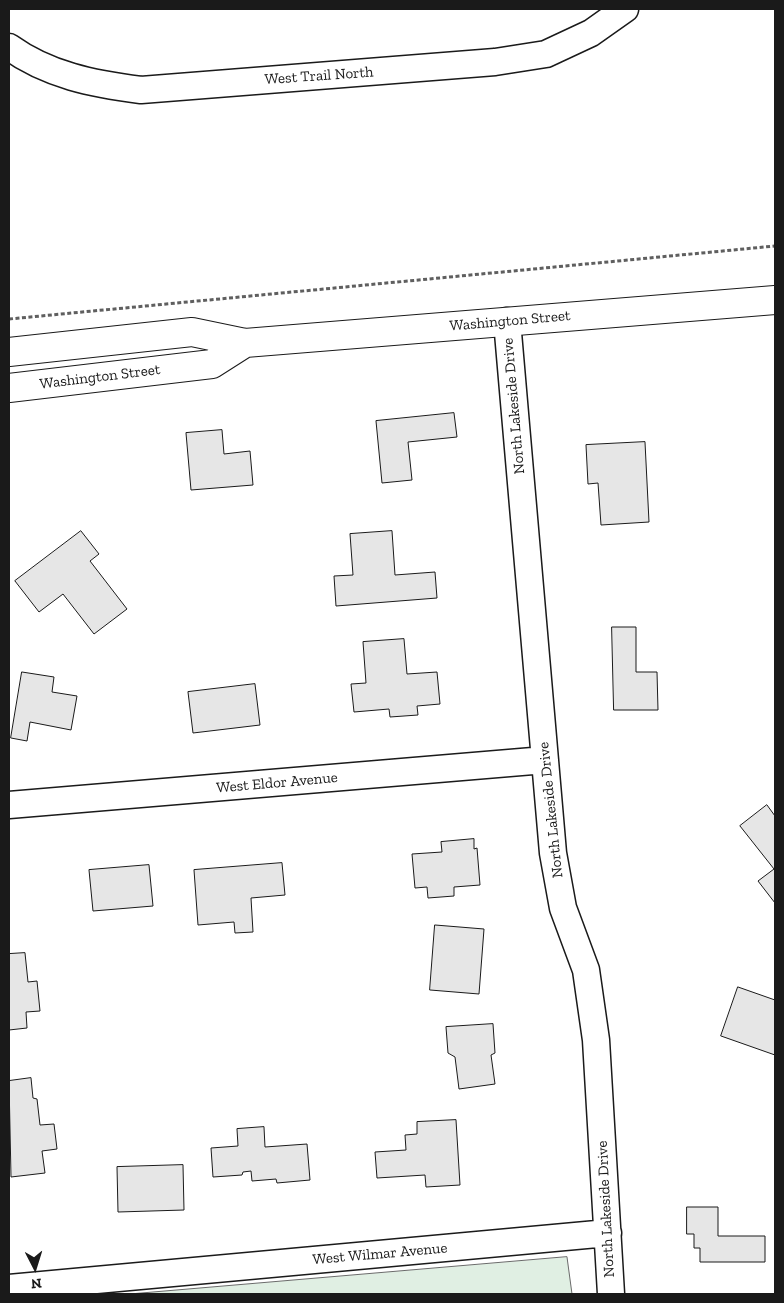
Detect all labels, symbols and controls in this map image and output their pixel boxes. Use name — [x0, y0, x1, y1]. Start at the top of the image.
street label: West Trail North — [264, 63, 374, 89]
street label: Washington Street — [449, 307, 571, 335]
street label: North Lakeside Drive — [499, 337, 529, 475]
street label: Washington Street — [39, 361, 161, 393]
street label: North Lakeside Drive — [535, 741, 567, 879]
street label: West Eldor Avenue — [216, 769, 338, 797]
street label: North Lakeside Drive — [593, 1140, 619, 1278]
street label: West Wilmar Avenue — [312, 1239, 448, 1269]
north arrow — [10, 1243, 60, 1293]
text: N — [30, 1275, 42, 1292]

